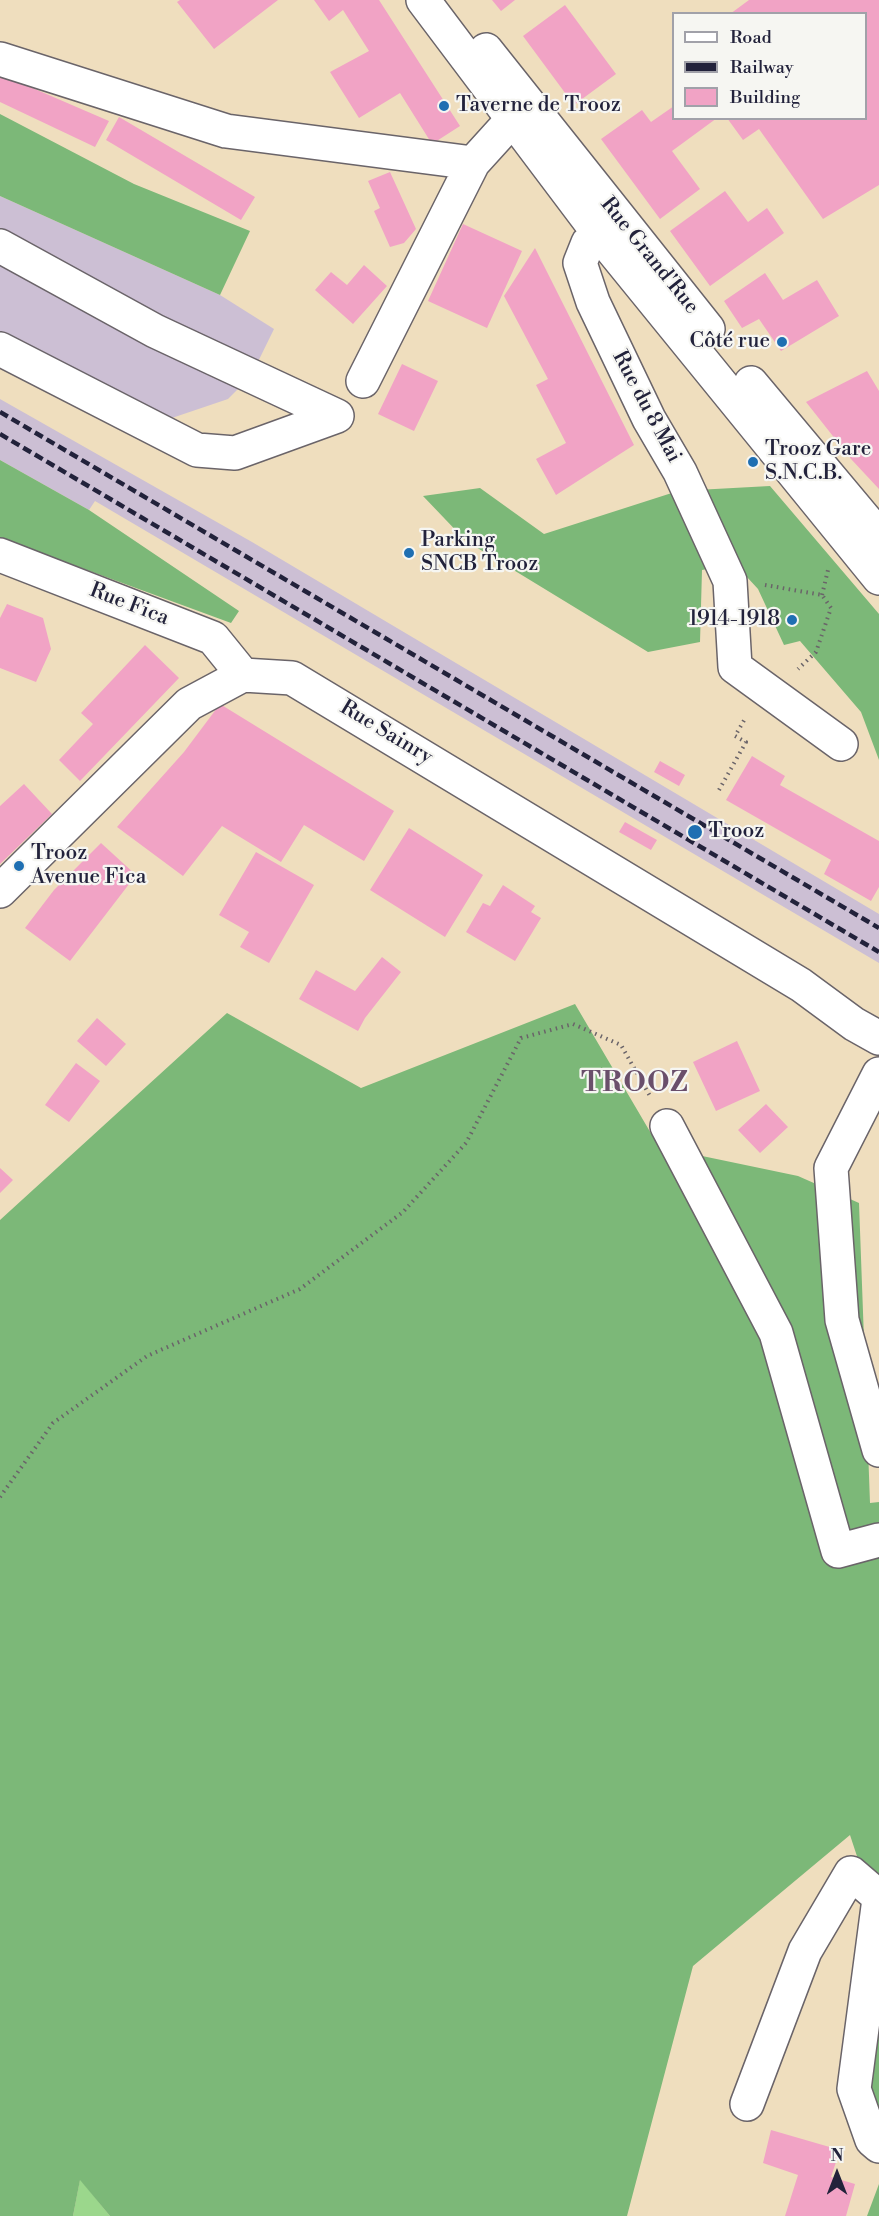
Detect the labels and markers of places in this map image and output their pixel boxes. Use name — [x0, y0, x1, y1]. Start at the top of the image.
place label: Taverne de Trooz — [456, 93, 621, 119]
marker: Taverne de Trooz — [437, 99, 451, 113]
place label: Côté rue — [690, 329, 770, 355]
marker: Côté rue — [775, 335, 789, 349]
place label: Trooz Gare S.N.C.B. — [765, 437, 871, 487]
marker: Trooz Gare S.N.C.B. — [746, 455, 760, 469]
place label: Parking SNCB Trooz — [421, 528, 538, 578]
marker: Parking SNCB Trooz — [402, 546, 416, 560]
place label: 1914-1918 — [689, 607, 780, 633]
marker: 1914-1918 — [785, 613, 799, 627]
place label: Trooz — [708, 819, 764, 845]
marker: Trooz — [686, 823, 704, 841]
place label: Trooz Avenue Fica — [31, 841, 146, 891]
marker: Trooz Avenue Fica — [12, 859, 26, 873]

